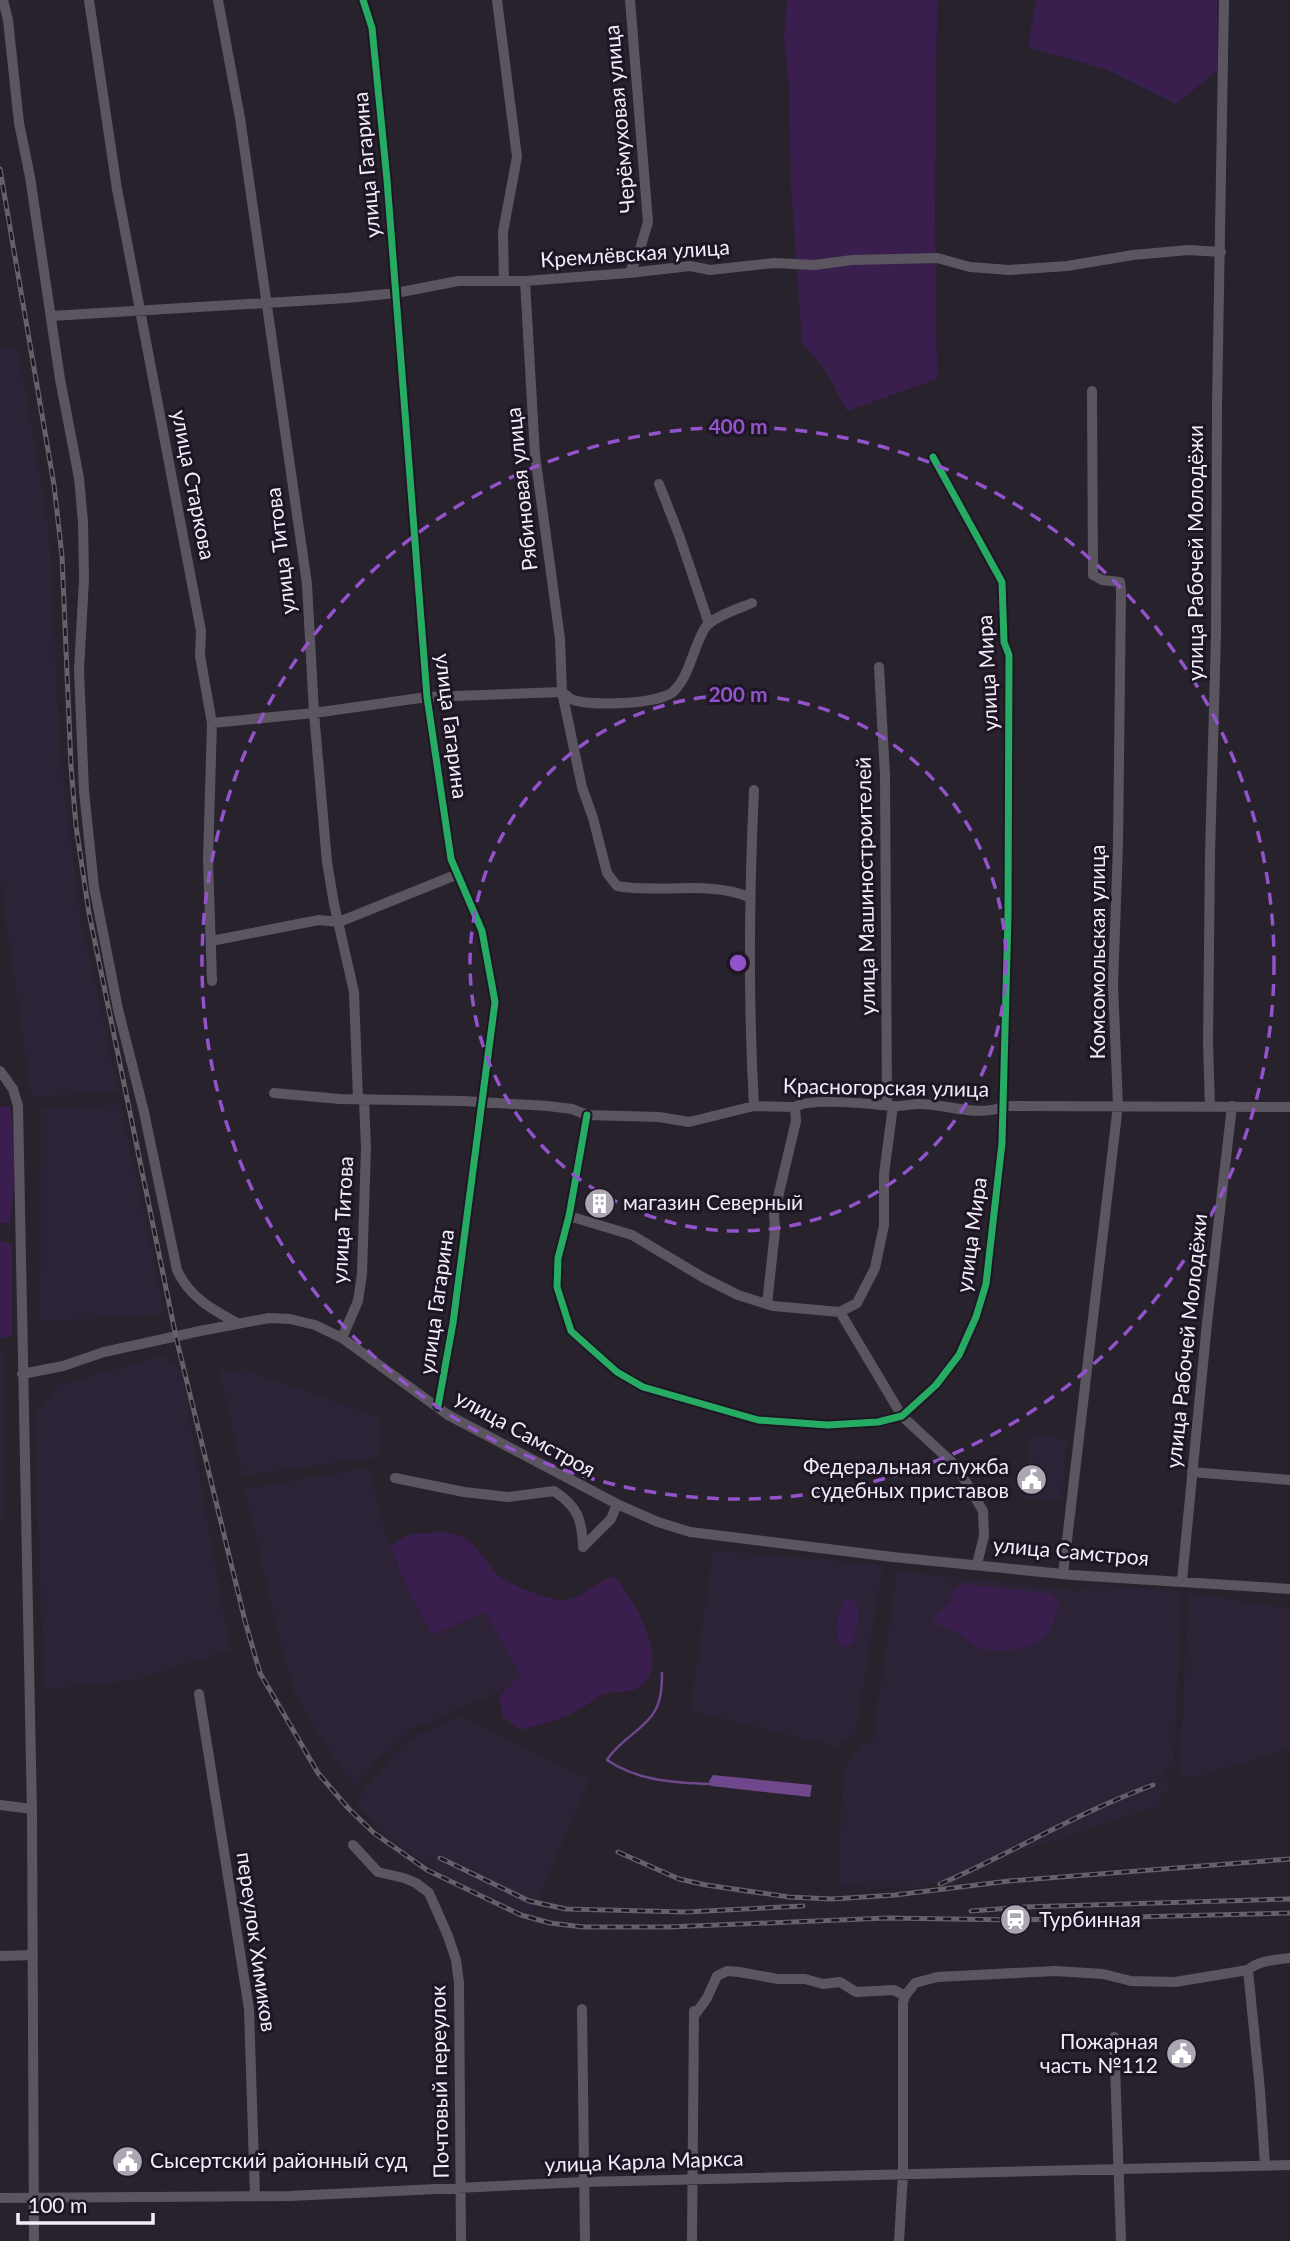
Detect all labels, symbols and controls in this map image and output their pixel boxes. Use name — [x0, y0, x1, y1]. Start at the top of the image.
street label: Черёмуховая улица — [598, 24, 639, 214]
street label: улица Гагарина — [347, 91, 384, 239]
street label: Кремлёвская улица — [539, 233, 730, 272]
street label: Рябиновая улица — [499, 406, 542, 572]
street label: улица Старкова — [168, 408, 221, 562]
text: 400 m — [708, 413, 768, 438]
street label: улица Рабочей Молодёжи — [1182, 425, 1207, 681]
street label: улица Титова — [259, 486, 300, 616]
street label: улица Мира — [971, 614, 1002, 732]
street label: улица Гагарина — [431, 652, 474, 800]
text: 200 m — [708, 681, 768, 706]
street label: улица Машиностроителей — [850, 757, 879, 1016]
street label: Комсомольская улица — [1084, 845, 1109, 1059]
centre of rings — [726, 951, 750, 975]
street label: Красногорская улица — [783, 1072, 989, 1101]
street label: улица Титова — [326, 1155, 357, 1284]
street label: улица Мира — [950, 1175, 991, 1294]
building icon: магазин Северный — [583, 1186, 617, 1220]
place label: магазин Северный — [623, 1189, 803, 1214]
street label: улица Рабочей Молодёжи — [1160, 1212, 1211, 1469]
street label: улица Гагарина — [413, 1228, 458, 1376]
street label: улица Самстроя — [451, 1384, 600, 1482]
place label: Федеральная служба судебных приставов — [803, 1453, 1009, 1502]
public building icon: Федеральная служба судебных приставов — [1015, 1462, 1049, 1496]
street label: улица Самстроя — [992, 1531, 1150, 1570]
street label: переулок Химиков — [233, 1850, 282, 2033]
station icon: Турбинная — [999, 1903, 1033, 1937]
place label: Турбинная — [1039, 1906, 1141, 1931]
street label: Почтовый переулок — [424, 1985, 453, 2179]
place label: Пожарная часть №112 — [1040, 2028, 1158, 2077]
public building icon: Пожарная часть №112 — [1164, 2037, 1198, 2071]
public building icon: Сысертский районный суд — [110, 2144, 144, 2178]
street label: улица Карла Маркса — [544, 2145, 744, 2176]
place label: Сысертский районный суд — [150, 2147, 407, 2172]
scale bar — [18, 2182, 152, 2226]
text: 100 m — [28, 2192, 87, 2217]

